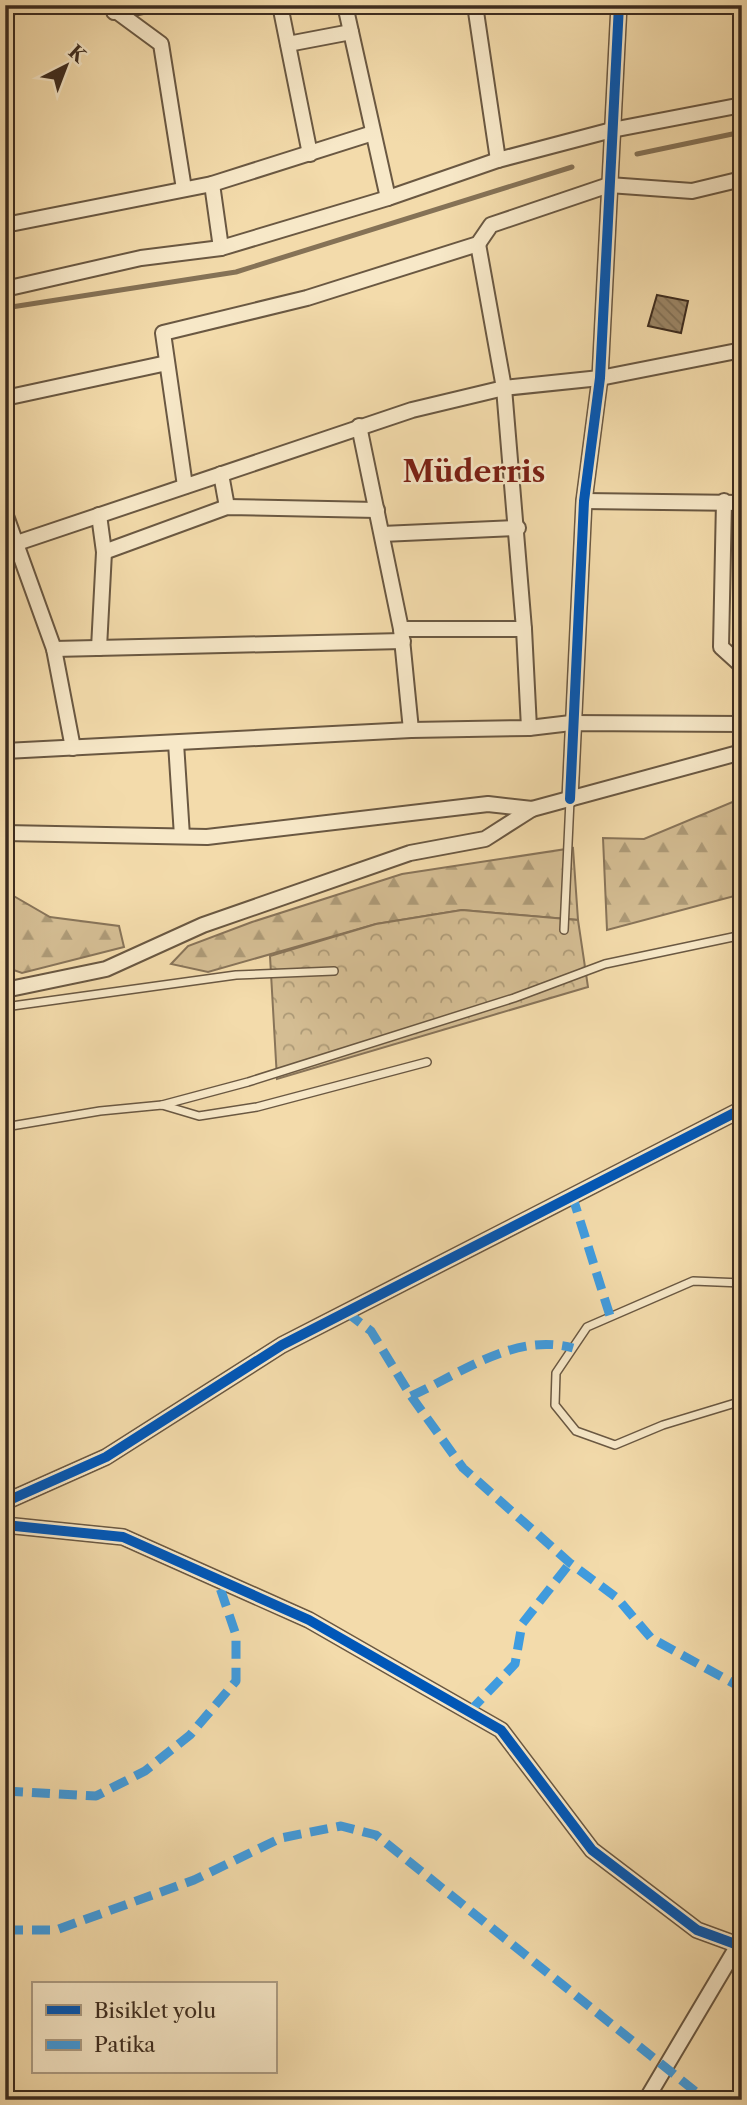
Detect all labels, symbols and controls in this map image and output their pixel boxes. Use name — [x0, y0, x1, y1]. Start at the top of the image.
north arrow — [32, 32, 102, 102]
text: K — [64, 40, 91, 68]
district label: Müderris — [402, 453, 546, 490]
legend — [32, 1982, 276, 2074]
text: Bisiklet yolu — [94, 1998, 216, 2023]
text: Patika — [94, 2032, 156, 2057]

